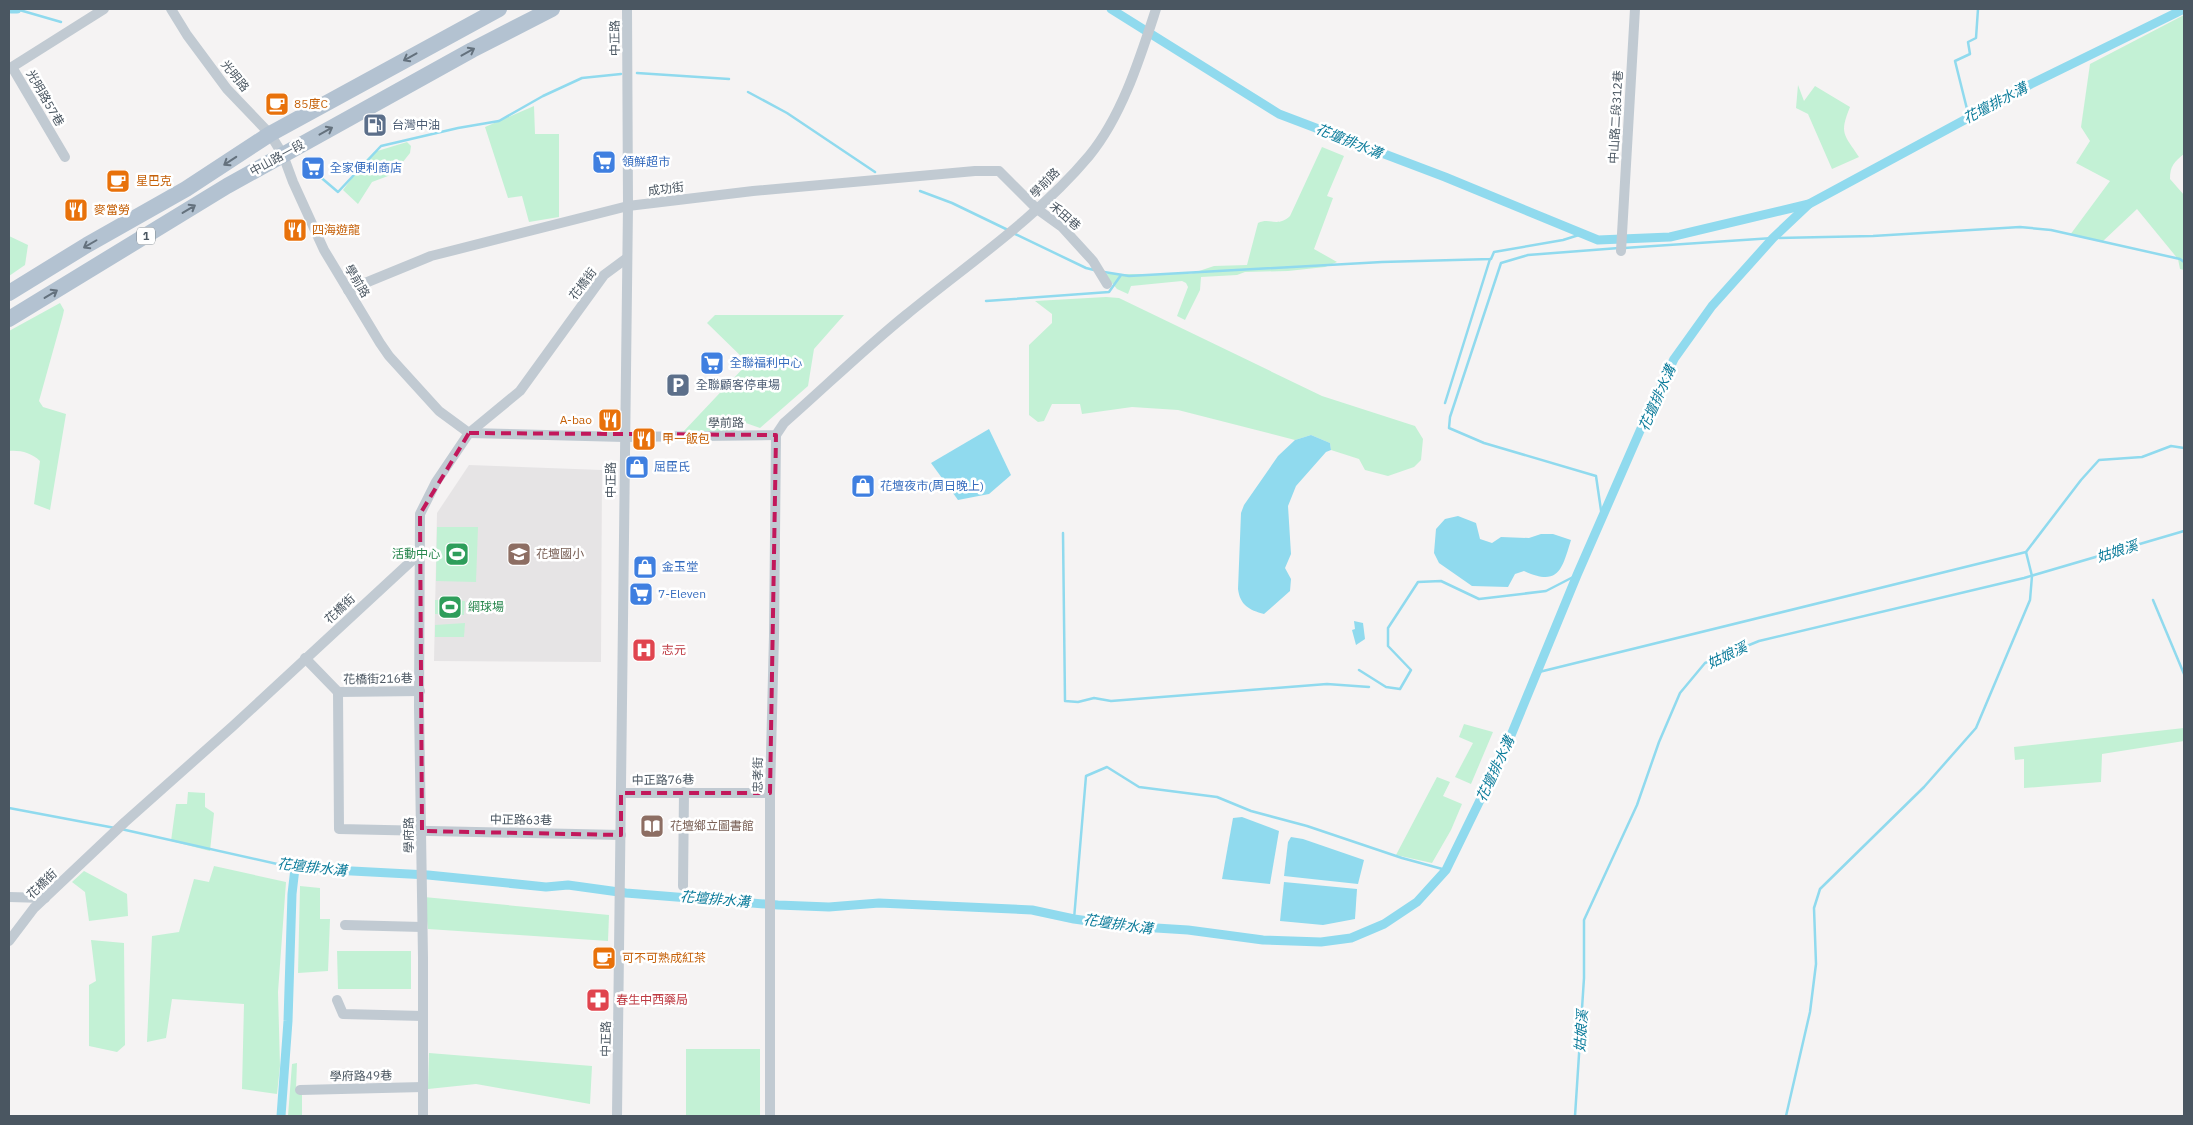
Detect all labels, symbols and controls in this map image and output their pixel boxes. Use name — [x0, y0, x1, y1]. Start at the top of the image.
street label: 中正路 — [607, 20, 622, 56]
one-way arrow — [461, 47, 475, 57]
one-way arrow — [403, 52, 418, 62]
street label: 光明路 — [218, 57, 253, 94]
street label: 光明路57巷 — [23, 67, 68, 129]
street label: 中山路二段312巷 — [1606, 70, 1625, 164]
water label: 花壇排水溝 — [1960, 78, 2032, 127]
cafe icon: 85度C — [264, 91, 290, 117]
place label: 85度C — [294, 96, 328, 111]
fuel station icon: 台灣中油 — [362, 112, 388, 138]
place label: 台灣中油 — [392, 117, 440, 132]
water label: 花壇排水溝 — [1313, 120, 1387, 163]
one-way arrow — [318, 126, 333, 135]
street label: 中山路一段 — [247, 136, 307, 179]
supermarket icon: 領鮮超市 — [591, 149, 617, 175]
place label: 領鮮超市 — [622, 154, 670, 169]
supermarket icon: 全家便利商店 — [300, 155, 326, 181]
one-way arrow — [223, 156, 237, 166]
place label: 全家便利商店 — [330, 160, 402, 175]
street label: 學前路 — [1027, 164, 1063, 201]
cafe icon: 星巴克 — [105, 168, 131, 194]
place label: 星巴克 — [136, 173, 172, 188]
street label: 成功街 — [647, 179, 685, 198]
restaurant icon: 麥當勞 — [63, 197, 89, 223]
street label: 禾田巷 — [1047, 198, 1084, 233]
place label: 麥當勞 — [94, 202, 130, 217]
one-way arrow — [182, 204, 196, 214]
restaurant icon: 四海遊龍 — [282, 217, 308, 243]
place label: 四海遊龍 — [312, 222, 360, 237]
road number: 1 — [137, 228, 155, 245]
one-way arrow — [83, 239, 97, 249]
street label: 學前路 — [342, 261, 373, 300]
street label: 花橋街 — [566, 265, 599, 303]
one-way arrow — [43, 289, 57, 299]
supermarket icon: 全聯福利中心 — [699, 350, 725, 376]
place label: 全聯福利中心 — [730, 355, 802, 370]
water label: 花壇排水溝 — [1635, 361, 1680, 434]
parking icon: 全聯顧客停車場 — [665, 372, 691, 398]
place label: 全聯顧客停車場 — [696, 377, 780, 392]
restaurant icon: A-bao — [597, 407, 623, 433]
place label: A-bao — [560, 412, 592, 427]
street label: 學前路 — [708, 415, 744, 430]
restaurant icon: 甲一飯包 — [631, 426, 657, 452]
place label: 甲一飯包 — [662, 431, 710, 446]
shop icon: 屈臣氏 — [624, 454, 650, 480]
place label: 屈臣氏 — [654, 459, 690, 474]
street label: 中正路 — [603, 462, 618, 498]
shop icon: 花壇夜市(周日晚上) — [850, 473, 876, 499]
place label: 花壇夜市(周日晚上) — [880, 478, 984, 493]
water label: 姑娘溪 — [2094, 536, 2142, 566]
sports icon: 活動中心 — [444, 541, 470, 567]
school or university icon: 花壇國小 — [506, 541, 532, 567]
place label: 活動中心 — [392, 546, 440, 561]
place label: 花壇國小 — [536, 546, 584, 561]
shop icon: 金玉堂 — [632, 554, 658, 580]
place label: 金玉堂 — [662, 559, 698, 574]
supermarket icon: 7-Eleven — [628, 581, 654, 607]
place label: 7-Eleven — [658, 586, 706, 601]
street label: 花橋街 — [321, 591, 358, 626]
sports icon: 網球場 — [437, 594, 463, 620]
place label: 網球場 — [468, 599, 504, 614]
hospital icon: 志元 — [631, 637, 657, 663]
water label: 姑娘溪 — [1704, 637, 1752, 672]
place label: 志元 — [662, 642, 686, 657]
street label: 花橋街216巷 — [343, 670, 413, 687]
water label: 花壇排水溝 — [1472, 732, 1519, 805]
street label: 忠孝街 — [750, 757, 765, 793]
street label: 中正路76巷 — [632, 771, 694, 788]
street label: 中正路63巷 — [490, 811, 552, 828]
library icon: 花壇鄉立圖書館 — [639, 813, 665, 839]
street label: 學府路 — [401, 817, 416, 853]
place label: 花壇鄉立圖書館 — [670, 818, 754, 833]
water label: 花壇排水溝 — [276, 854, 350, 880]
street label: 花橋街 — [23, 866, 60, 902]
water label: 花壇排水溝 — [679, 887, 753, 911]
water label: 花壇排水溝 — [1082, 910, 1156, 938]
cafe icon: 可不可熟成紅茶 — [591, 945, 617, 971]
place label: 可不可熟成紅茶 — [622, 950, 706, 965]
pharmacy icon: 春生中西藥局 — [585, 987, 611, 1013]
place label: 春生中西藥局 — [616, 992, 688, 1007]
water label: 姑娘溪 — [1571, 1007, 1592, 1053]
street label: 中正路 — [598, 1021, 613, 1057]
street label: 學府路49巷 — [330, 1067, 392, 1084]

